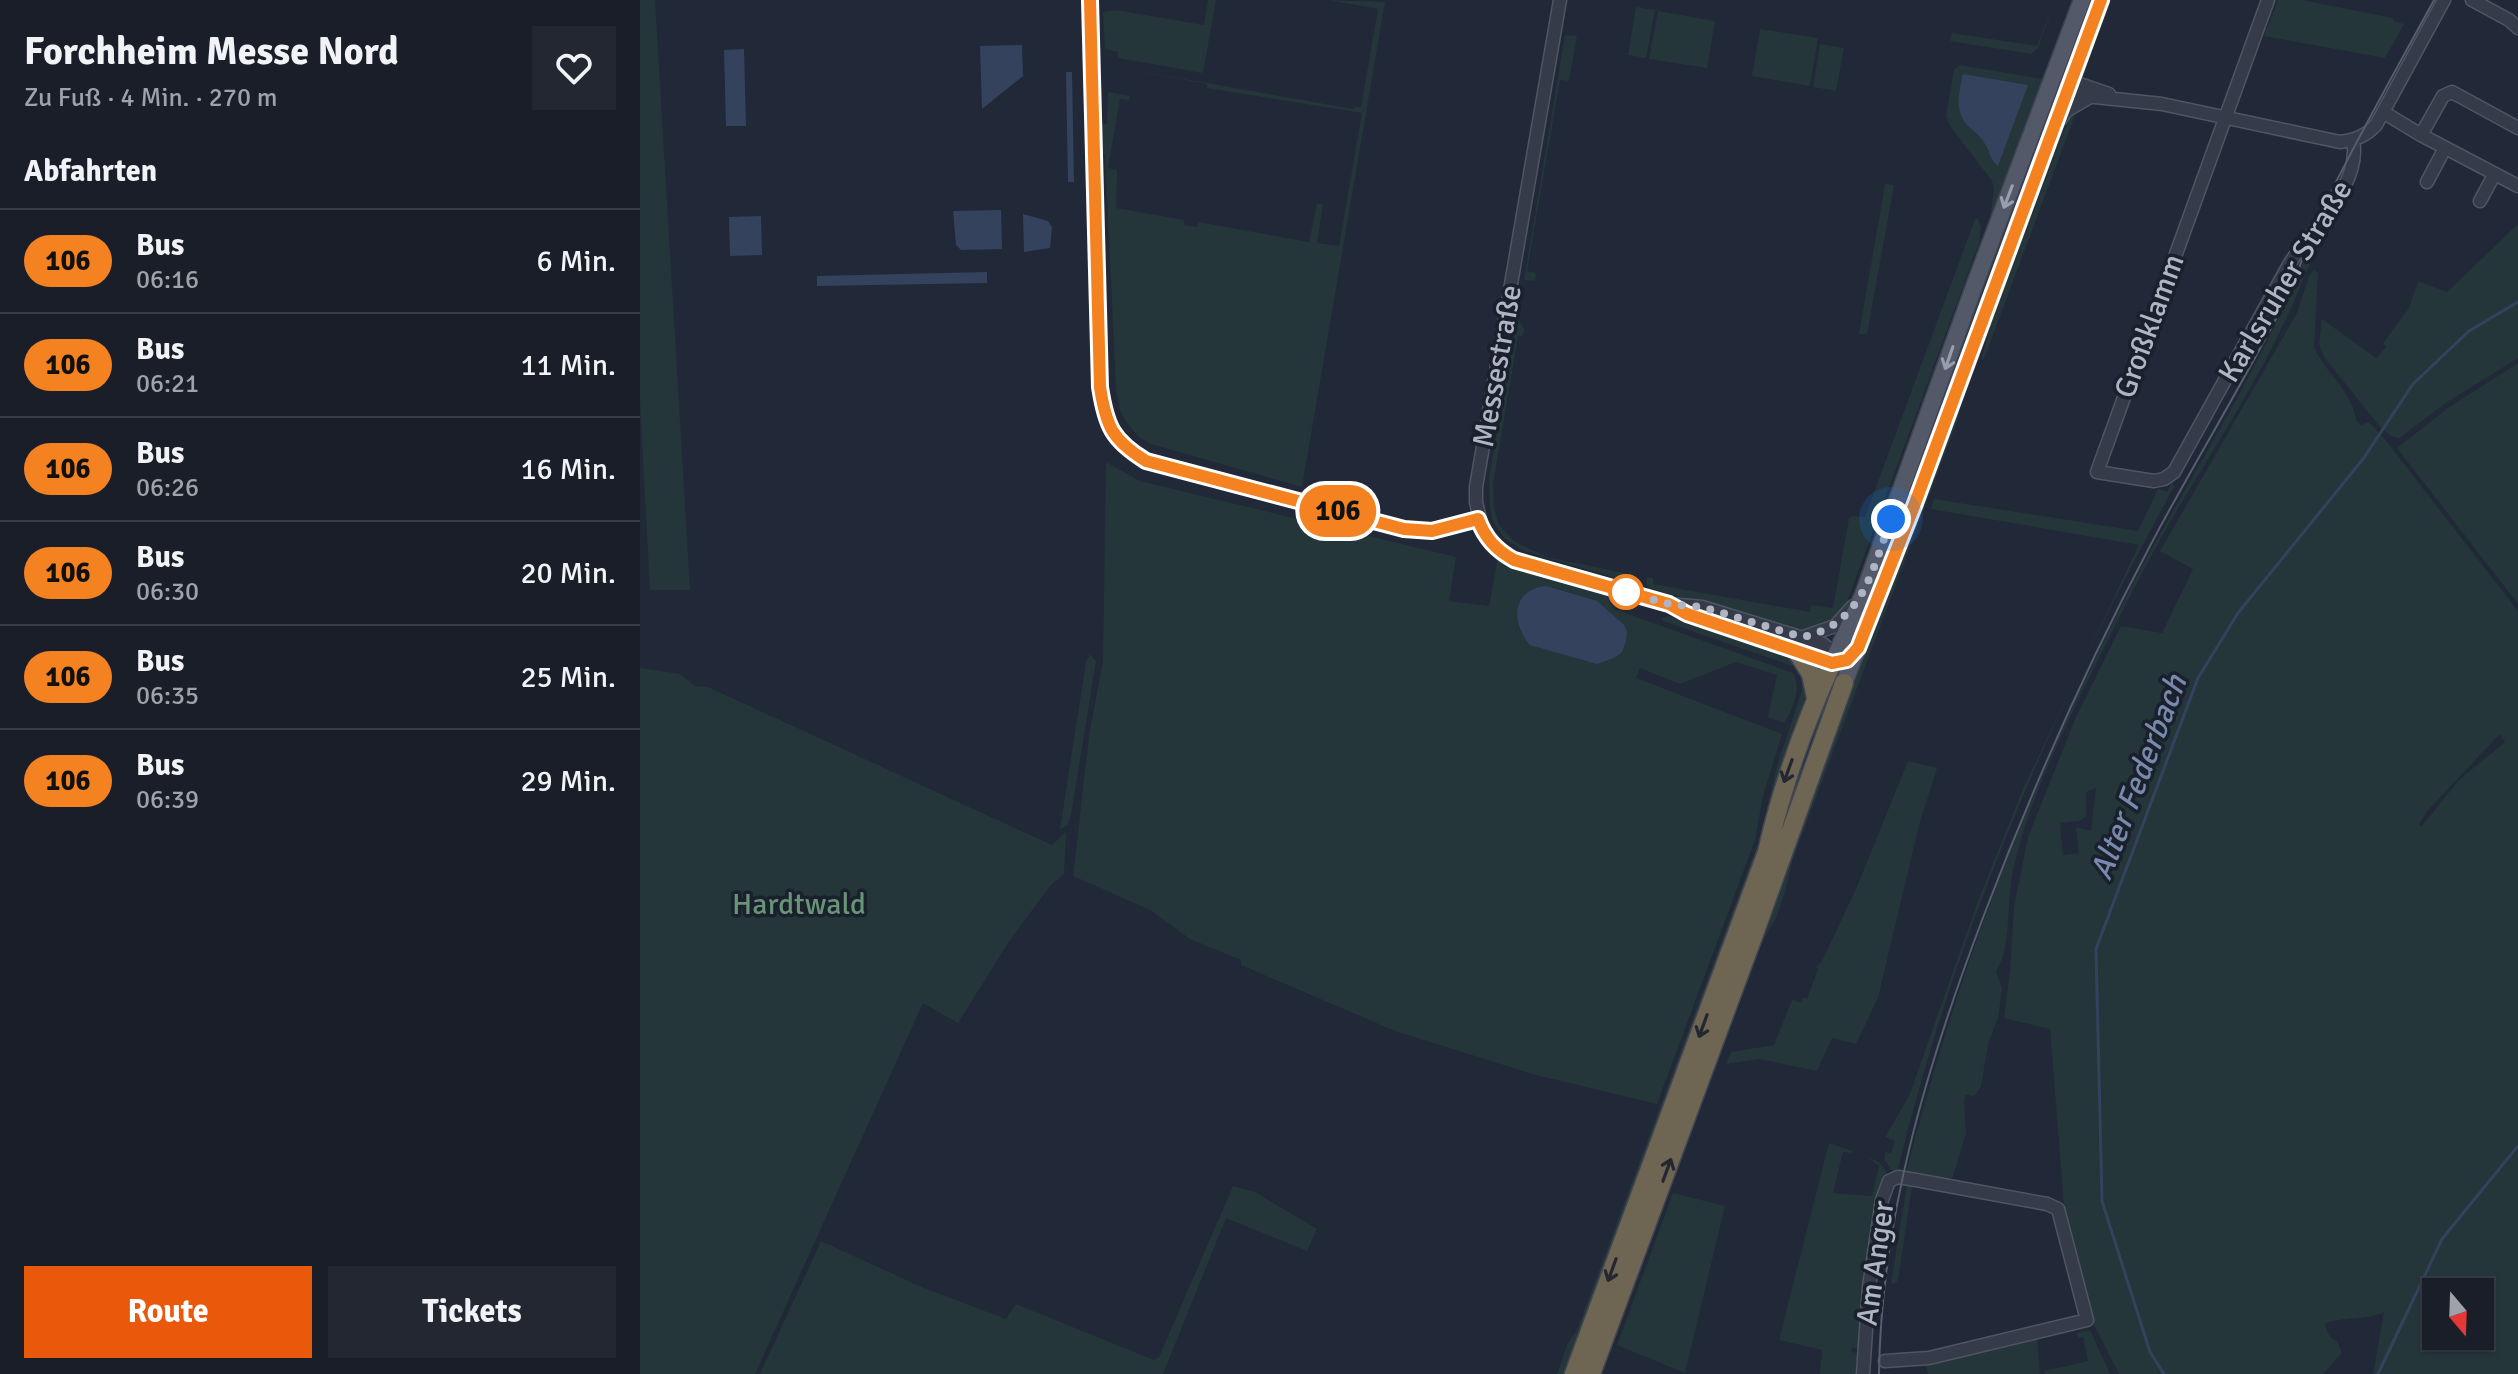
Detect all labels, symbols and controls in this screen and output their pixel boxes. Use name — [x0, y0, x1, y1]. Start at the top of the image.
button: heart — [532, 26, 616, 110]
text: Forchheim Messe Nord — [24, 28, 399, 75]
text: Zu Fuß · 4 Min. · 270 m — [24, 82, 277, 114]
text: Abfahrten — [24, 153, 157, 190]
street label: Karlsruher Straße — [2210, 173, 2360, 389]
one-way arrow — [2000, 184, 2014, 209]
text: Bus — [136, 227, 184, 264]
text: 6 Min. — [537, 243, 616, 280]
text: 106 — [45, 244, 91, 278]
street label: Großklamm — [2106, 249, 2193, 403]
text: 06:16 — [136, 264, 199, 296]
street label: Messestraße — [1465, 282, 1530, 450]
text: Bus — [136, 331, 184, 368]
one-way arrow — [1940, 345, 1955, 370]
text: 11 Min. — [520, 347, 616, 384]
text: 106 — [45, 348, 91, 382]
text: 06:21 — [136, 368, 199, 400]
text: Bus — [136, 435, 184, 472]
text: 16 Min. — [520, 451, 616, 488]
text: 106 — [45, 452, 91, 486]
text: 06:26 — [136, 472, 199, 504]
line badge: 106 — [1292, 485, 1384, 537]
text: 106 — [1315, 494, 1361, 528]
your location — [1871, 499, 1911, 539]
text: Bus — [136, 539, 184, 576]
text: 20 Min. — [520, 555, 616, 592]
text: 106 — [45, 556, 91, 590]
unlabelled marker — [1609, 575, 1643, 609]
text: 06:30 — [136, 576, 199, 608]
text: Bus — [136, 643, 184, 680]
text: 25 Min. — [520, 659, 616, 696]
text: 106 — [45, 660, 91, 694]
water label: Alter Federbach — [2082, 668, 2196, 885]
text: 06:35 — [136, 680, 199, 712]
text: Bus — [136, 747, 184, 784]
one-way arrow — [1780, 758, 1795, 783]
text: 29 Min. — [520, 763, 616, 800]
text: 106 — [45, 764, 91, 798]
text: 06:39 — [136, 784, 199, 816]
park label: Hardtwald — [732, 886, 866, 923]
one-way arrow — [1695, 1014, 1709, 1038]
one-way arrow — [1660, 1158, 1675, 1183]
street label: Am Anger — [1848, 1198, 1903, 1328]
one-way arrow — [1604, 1257, 1618, 1282]
button: Route — [24, 1266, 312, 1358]
button: Tickets — [328, 1266, 616, 1358]
north arrow — [2422, 1278, 2494, 1350]
map controls — [2422, 1278, 2494, 1350]

